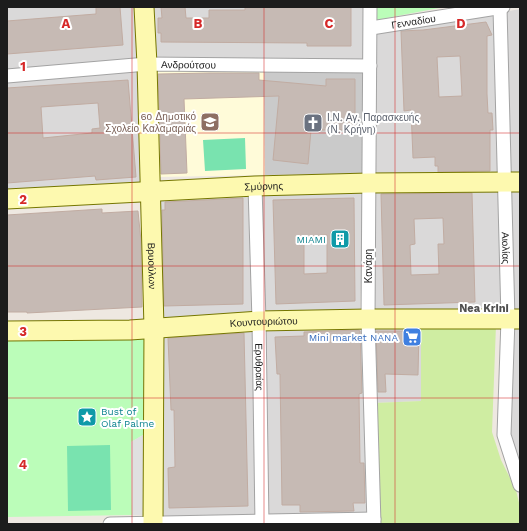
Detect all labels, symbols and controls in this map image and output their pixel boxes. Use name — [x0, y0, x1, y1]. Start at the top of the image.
street label: Γενναδίου — [391, 12, 436, 30]
text: A — [62, 16, 71, 31]
text: B — [194, 16, 203, 31]
text: C — [325, 16, 334, 31]
text: D — [456, 16, 466, 31]
text: 1 — [20, 59, 26, 74]
street label: Ανδρούτσου — [161, 59, 216, 70]
place label: 6ο Δημοτικό Σχολείο Καλαμαριάς — [105, 111, 196, 134]
school or university icon: 6ο Δημοτικό Σχολείο Καλαμαριάς — [199, 111, 221, 133]
church icon: Ι.Ν. Αγ. Παρασκευής (Ν. Κρήνη) — [302, 112, 324, 134]
place label: Ι.Ν. Αγ. Παρασκευής (Ν. Κρήνη) — [327, 112, 419, 135]
street label: Σμύρνης — [244, 180, 283, 192]
text: 2 — [19, 192, 27, 207]
building icon: MIAMI — [329, 228, 351, 250]
street label: Αιολίας — [500, 232, 512, 264]
place label: MIAMI — [296, 234, 326, 245]
street label: Βρυούλων — [146, 242, 158, 289]
street label: Κανάρη — [363, 249, 374, 283]
district label: Nea Krini — [459, 302, 509, 315]
street label: Κουντουριώτου — [229, 315, 298, 329]
text: 3 — [19, 324, 27, 339]
supermarket icon: Mini market NANA — [401, 326, 423, 348]
place label: Mini market NANA — [309, 332, 398, 343]
street label: Ερυθραίας — [254, 343, 266, 391]
place icon: Bust of Olaf Palme — [76, 406, 98, 428]
place label: Bust of Olaf Palme — [101, 406, 154, 429]
text: 4 — [19, 457, 28, 472]

